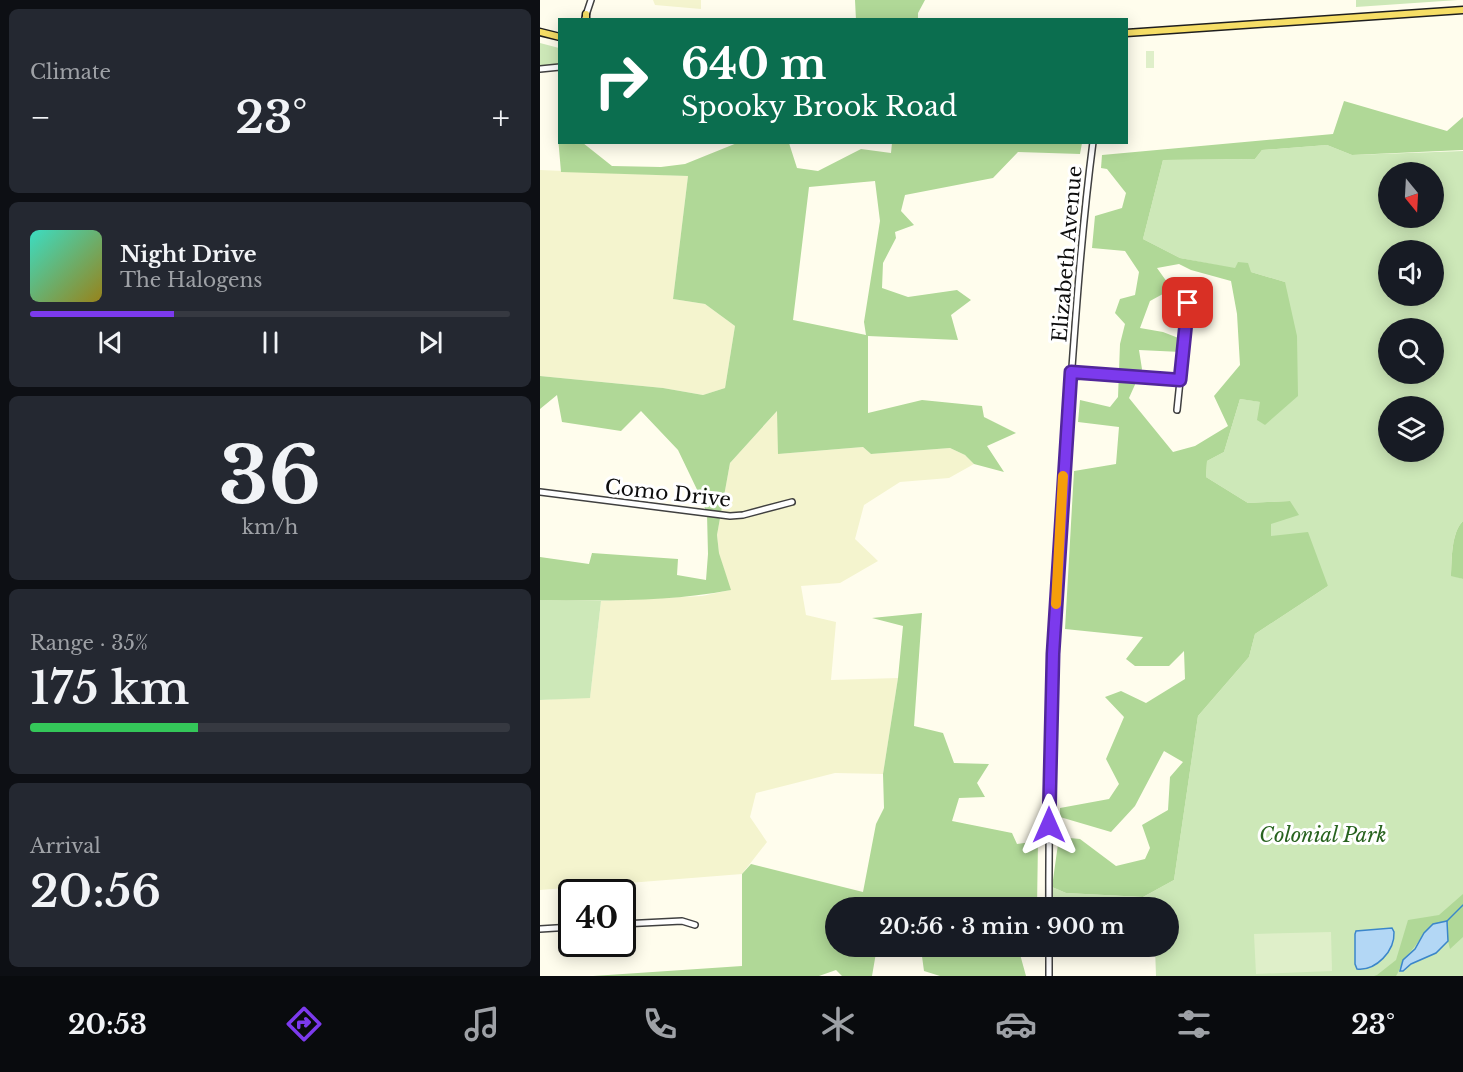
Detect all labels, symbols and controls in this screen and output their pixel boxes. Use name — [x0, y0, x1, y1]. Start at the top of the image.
text: 640 m — [681, 38, 827, 90]
icon: right — [582, 42, 660, 120]
text: Climate — [30, 60, 111, 84]
text: 23° — [235, 89, 308, 145]
text: Spooky Brook Road — [681, 90, 957, 123]
text: − — [30, 97, 51, 138]
text: + — [492, 97, 510, 138]
north arrow — [1378, 162, 1444, 228]
map controls — [1378, 162, 1444, 462]
street label: Elizabeth Avenue — [1047, 165, 1087, 343]
button: sound — [1378, 240, 1444, 306]
text: Night Drive — [120, 241, 257, 268]
text: The Halogens — [120, 268, 262, 292]
pin — [1162, 277, 1213, 328]
icon: arrive — [1171, 286, 1204, 319]
button: search — [1378, 318, 1444, 384]
icon: previous — [94, 326, 127, 359]
icon: pause — [254, 326, 287, 359]
icon: next — [414, 326, 447, 359]
button: layers — [1378, 396, 1444, 462]
text: 36 — [219, 427, 321, 524]
street label: Como Drive — [604, 474, 732, 512]
text: km/h — [242, 515, 298, 539]
text: Range · 35% — [30, 631, 148, 655]
text: 175 km — [30, 660, 189, 716]
position arrow — [1017, 793, 1081, 857]
park label: Colonial Park — [1259, 823, 1387, 847]
text: Arrival — [30, 834, 101, 858]
text: 20:56 — [30, 863, 161, 919]
speed limit sign: 40 — [558, 879, 636, 957]
text: 20:56 · 3 min · 900 m — [879, 913, 1125, 940]
icon: directions — [283, 1003, 325, 1045]
icon: music — [461, 1003, 503, 1045]
icon: phone — [639, 1003, 681, 1045]
icon: climate — [817, 1003, 859, 1045]
icon: car — [995, 1003, 1037, 1045]
icon: filters — [1173, 1003, 1215, 1045]
text: 20:53 — [68, 1008, 147, 1041]
text: 23° — [1351, 1008, 1395, 1041]

